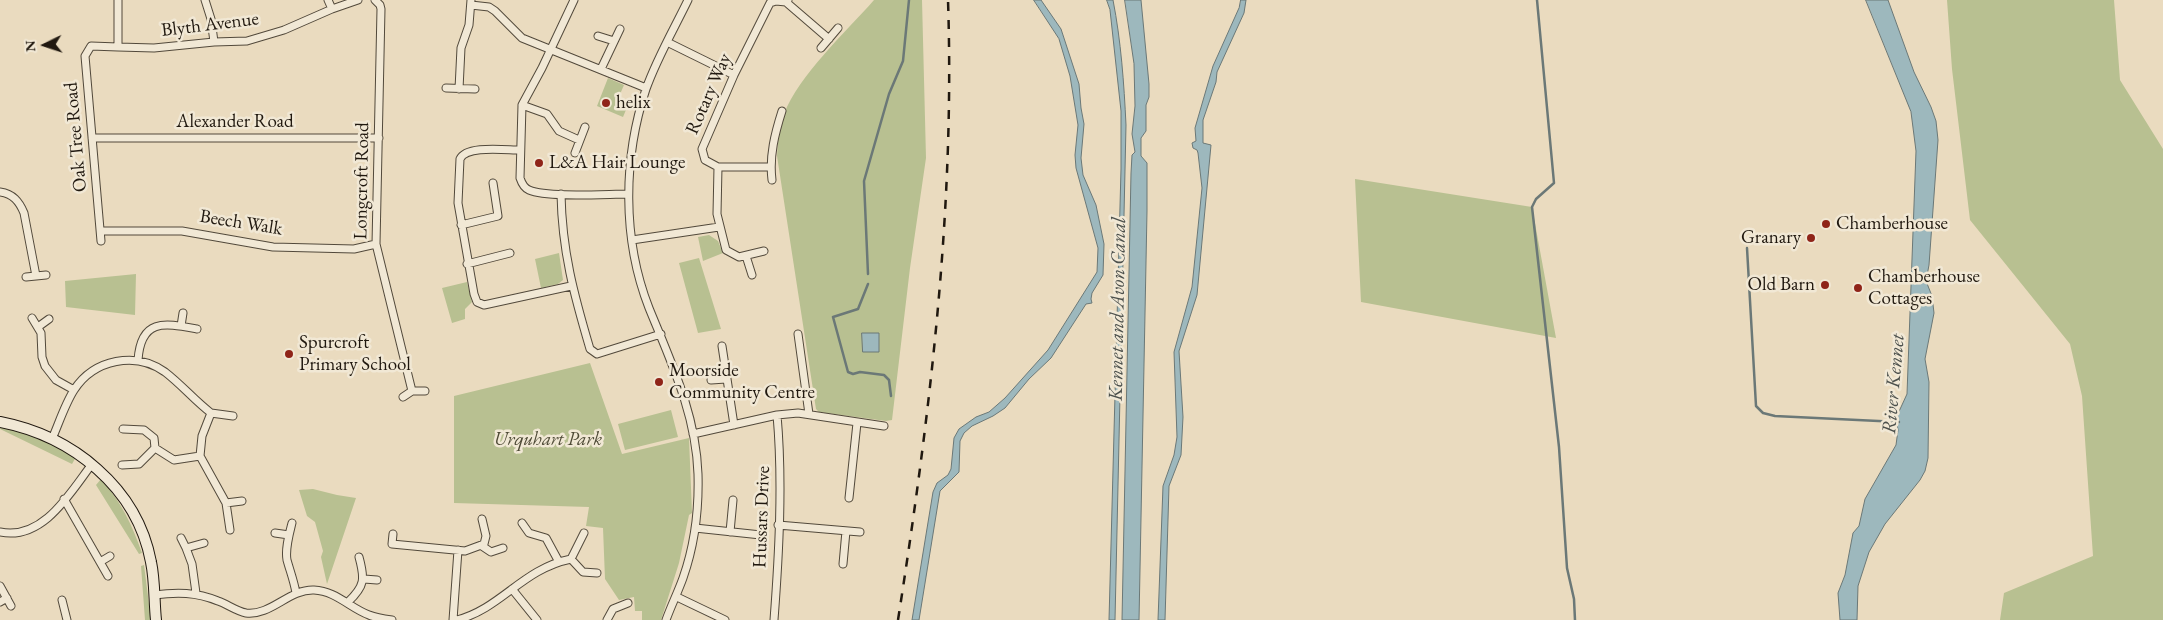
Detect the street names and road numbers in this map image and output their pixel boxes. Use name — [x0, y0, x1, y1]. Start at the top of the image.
street label: Blyth Avenue — [160, 8, 260, 42]
street label: Rotary Way — [681, 50, 737, 138]
street label: Oak Tree Road — [60, 81, 92, 193]
street label: Alexander Road — [176, 111, 294, 133]
street label: Longcroft Road — [350, 122, 374, 240]
street label: Beech Walk — [198, 205, 284, 241]
street label: Hussars Drive — [749, 466, 775, 568]

